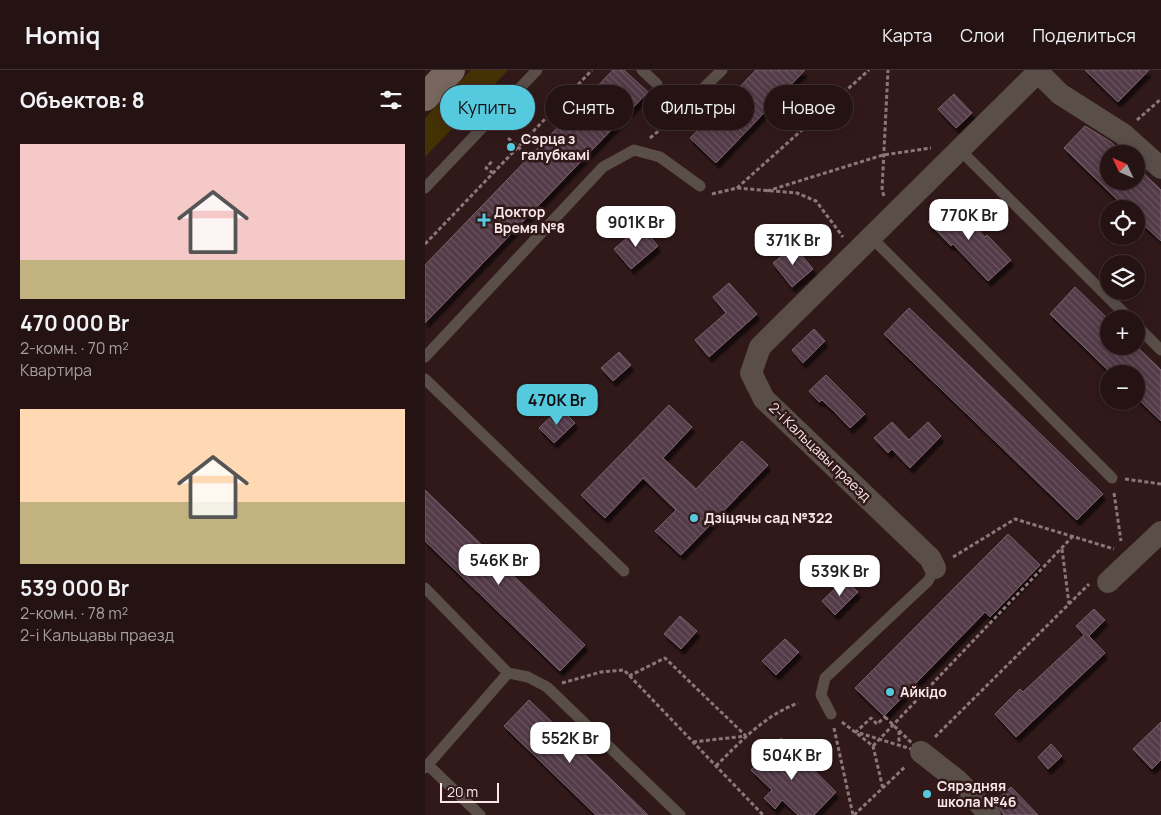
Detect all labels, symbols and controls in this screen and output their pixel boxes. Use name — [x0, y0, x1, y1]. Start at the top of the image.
text: Homiq — [25, 18, 100, 51]
text: Карта — [882, 23, 932, 47]
text: Слои — [960, 23, 1004, 47]
text: Поделиться — [1032, 23, 1136, 47]
chip: Купить — [440, 85, 535, 130]
chip: Снять — [545, 85, 633, 130]
chip: Фильтры — [643, 85, 754, 130]
chip: Новое — [764, 85, 853, 130]
text: Объектов: 8 — [20, 86, 145, 114]
icon: filters — [377, 86, 405, 114]
place label: Сэрца з галубкамі — [521, 129, 590, 164]
marker: Сэрца з галубкамі — [505, 141, 517, 153]
north arrow — [1100, 145, 1145, 190]
map controls — [1100, 145, 1145, 410]
icon: home — [168, 177, 258, 267]
pin: 770K Br — [923, 198, 1015, 241]
button: locate — [1100, 200, 1145, 245]
place label: Доктор Время №8 — [494, 202, 565, 237]
text: 770K Br — [940, 204, 998, 226]
pin: 901K Br — [590, 206, 682, 248]
text: 901K Br — [607, 211, 665, 233]
marker: Доктор Время №8 — [478, 214, 490, 226]
pin: 371K Br — [747, 224, 839, 266]
text: 371K Br — [766, 229, 820, 251]
button: layers — [1100, 255, 1145, 300]
text: 470 000 Br — [20, 309, 129, 337]
button: + — [1100, 310, 1145, 355]
text: 2-комн. · 70 m² — [20, 337, 129, 359]
text: Квартира — [20, 359, 92, 381]
button: − — [1100, 365, 1145, 410]
pin: 470K Br — [511, 384, 603, 426]
text: 470K Br — [528, 389, 586, 411]
street label: 2-і Кальцавы праезд — [765, 398, 875, 505]
icon: home — [168, 442, 258, 532]
place label: Дзіцячы сад №322 — [704, 508, 833, 527]
marker: Дзіцячы сад №322 — [688, 512, 700, 524]
pin: 546K Br — [453, 544, 545, 586]
text: 546K Br — [470, 549, 528, 571]
pin: 539K Br — [794, 554, 886, 597]
text: 539K Br — [811, 560, 869, 582]
text: 539 000 Br — [20, 574, 129, 602]
text: 2-комн. · 78 m² — [20, 602, 128, 624]
text: 2-і Кальцавы праезд — [20, 624, 174, 646]
place label: Айкідо — [900, 682, 947, 701]
marker: Айкідо — [884, 686, 896, 698]
pin: 552K Br — [524, 722, 616, 764]
text: 552K Br — [541, 727, 599, 749]
pin: 504K Br — [746, 738, 838, 781]
text: 504K Br — [762, 744, 822, 766]
place label: Сярэдняя школа №46 — [937, 776, 1017, 811]
scale bar — [440, 780, 499, 803]
text: 20 m — [447, 782, 478, 801]
marker: Сярэдняя школа №46 — [921, 788, 933, 800]

